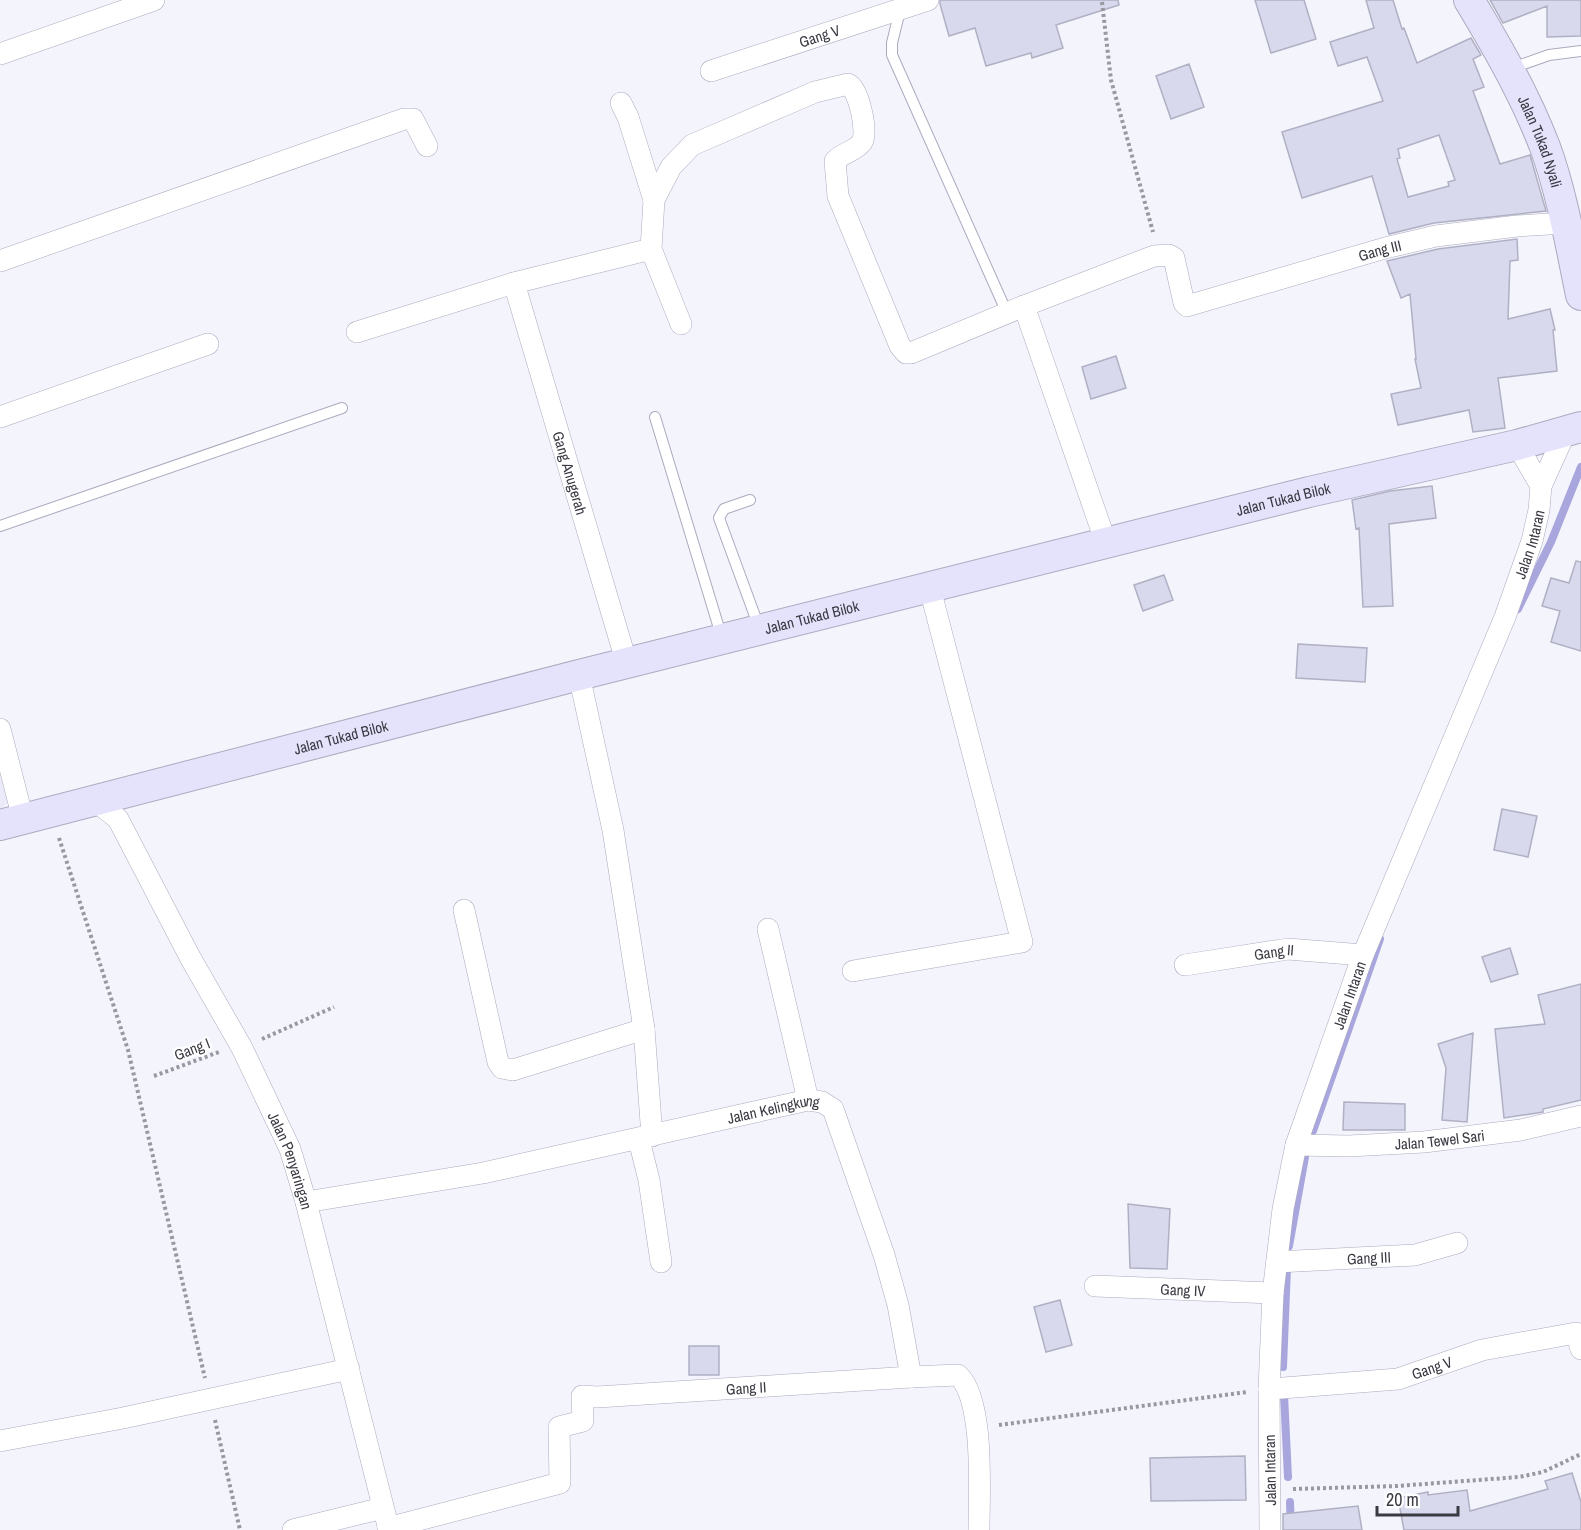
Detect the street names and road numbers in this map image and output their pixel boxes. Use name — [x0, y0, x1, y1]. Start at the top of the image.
street label: Gang V — [796, 19, 843, 52]
street label: Jalan Tukad Nyali — [1513, 92, 1568, 190]
street label: Gang III — [1356, 234, 1403, 266]
street label: Gang Anugerah — [548, 428, 593, 517]
street label: Jalan Tukad Bilok — [1234, 477, 1333, 520]
street label: Jalan Intaran — [1509, 508, 1549, 582]
street label: Jalan Tukad Bilok — [762, 595, 862, 639]
street label: Jalan Tukad Bilok — [291, 714, 391, 759]
street label: Gang II — [1252, 938, 1295, 965]
street label: Jalan Intaran — [1327, 958, 1371, 1032]
street label: Gang I — [171, 1033, 213, 1065]
street label: Jalan Kelingkung — [725, 1089, 821, 1128]
street label: Jalan Penyaringan — [263, 1108, 318, 1211]
street label: Jalan Tewel Sari — [1394, 1124, 1486, 1154]
street label: Gang III — [1346, 1246, 1391, 1269]
street label: Gang IV — [1160, 1278, 1207, 1301]
street label: Gang V — [1409, 1350, 1456, 1384]
street label: Gang II — [725, 1376, 767, 1399]
street label: Jalan Intaran — [1259, 1434, 1281, 1506]

